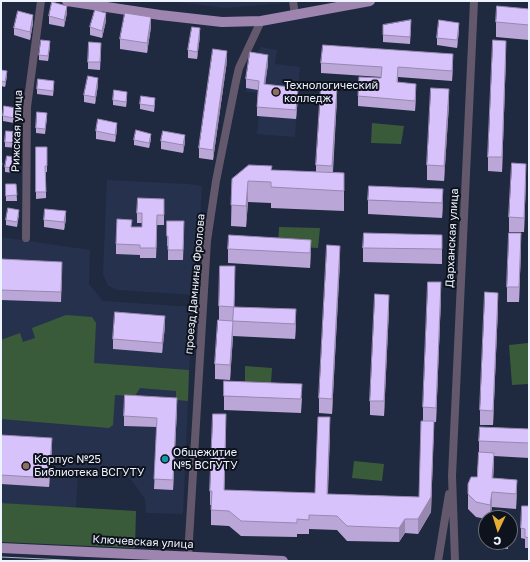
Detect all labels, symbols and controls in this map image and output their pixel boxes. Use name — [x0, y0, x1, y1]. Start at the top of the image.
place label: Технологический колледж — [284, 79, 378, 105]
marker: Технологический колледж — [271, 87, 281, 97]
street label: Рижская улица — [9, 90, 25, 172]
street label: Дарханская улица — [443, 188, 461, 288]
street label: проезд Дамнина Фролова — [182, 213, 208, 355]
place label: Общежитие №5 ВСГУТУ — [173, 446, 238, 472]
place label: Корпус №25 Библиотека ВСГУТУ — [34, 453, 144, 479]
marker: Общежитие №5 ВСГУТУ — [160, 454, 170, 464]
marker: Корпус №25 Библиотека ВСГУТУ — [21, 461, 31, 471]
north arrow — [478, 510, 518, 550]
street label: Ключевская улица — [92, 533, 194, 551]
text: С — [493, 535, 502, 548]

